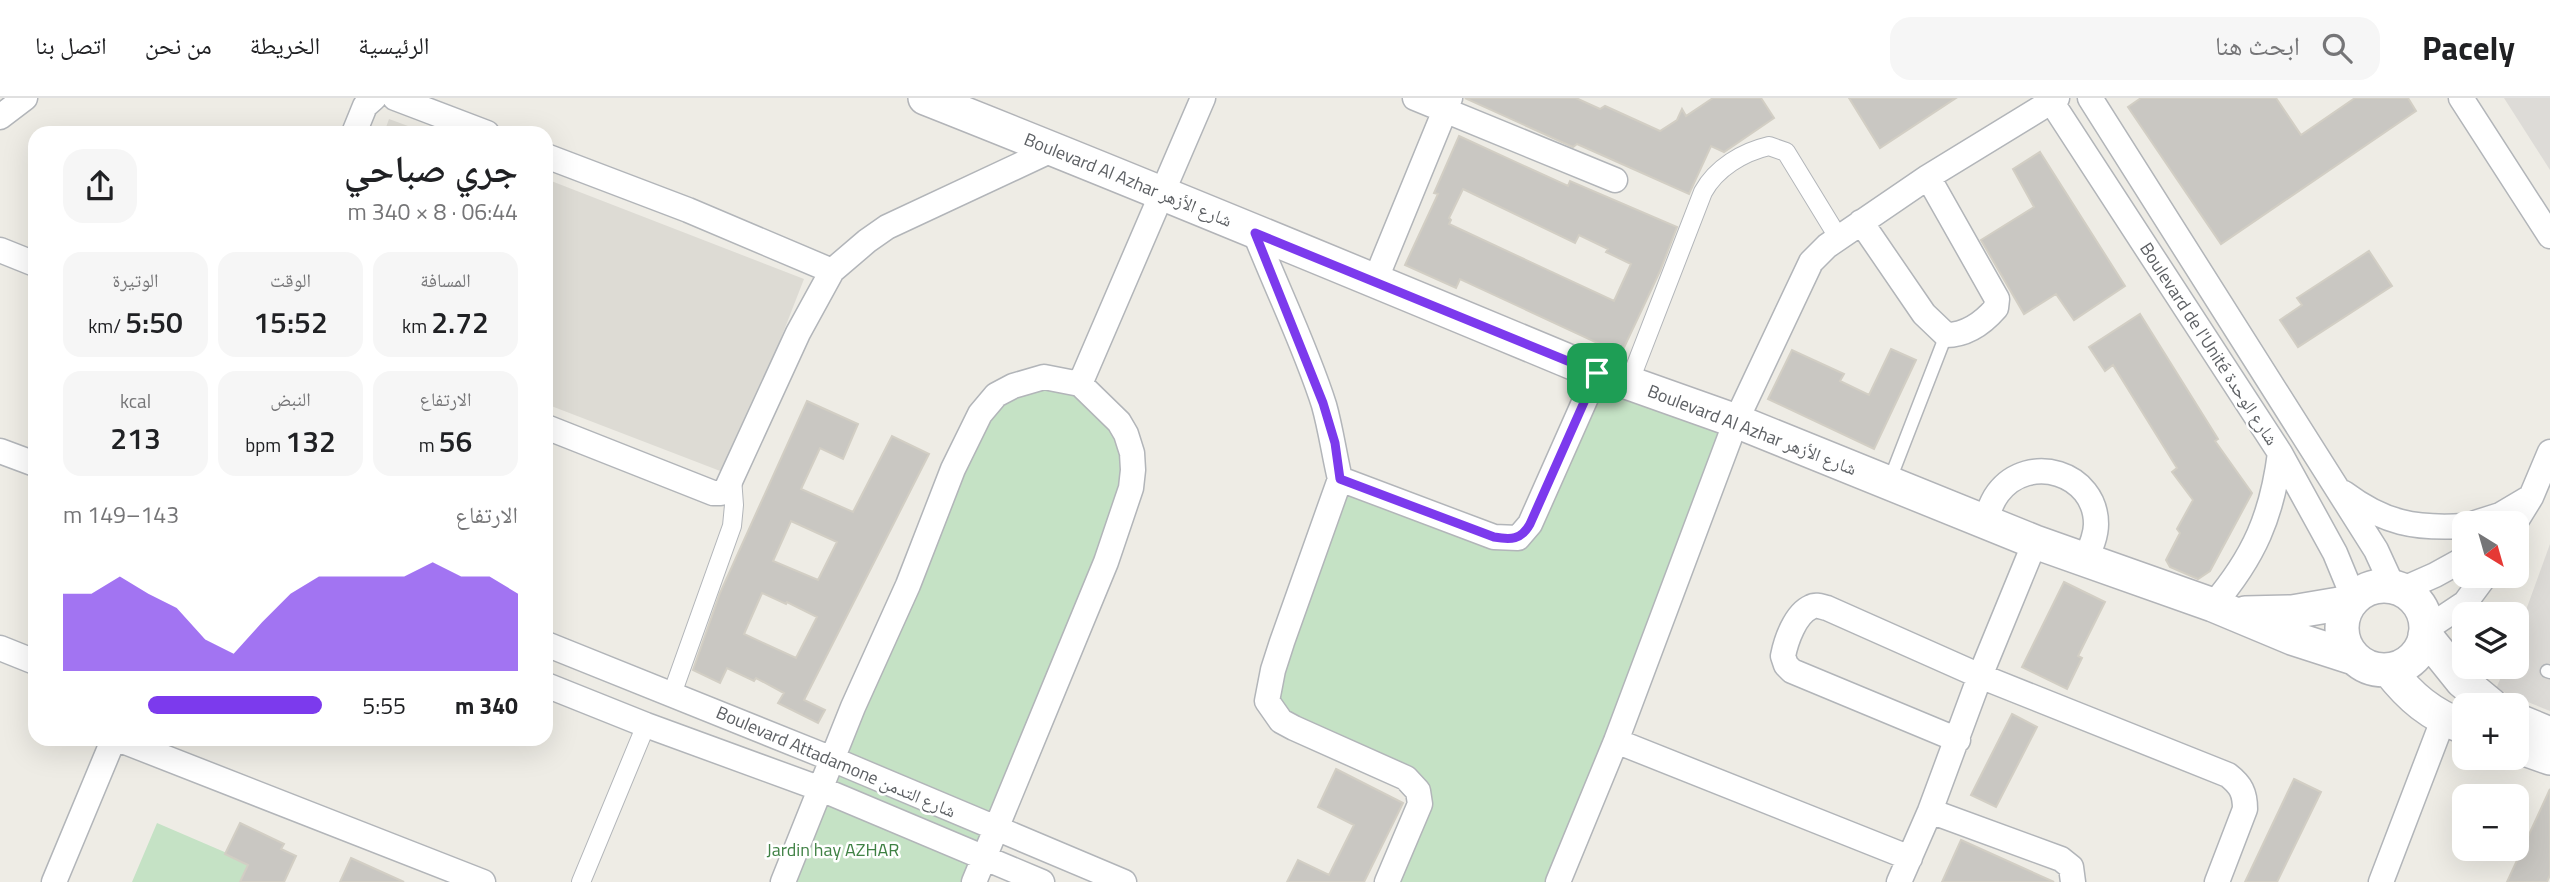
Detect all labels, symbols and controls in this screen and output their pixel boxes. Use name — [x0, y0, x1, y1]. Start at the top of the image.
search box — [1890, 17, 2380, 80]
text: Pacely — [2422, 23, 2515, 73]
text: ابحث هنا — [2215, 26, 2300, 65]
text: اتصل بنا — [35, 27, 107, 63]
text: من نحن — [145, 27, 212, 63]
text: الخريطة — [250, 27, 320, 63]
text: الرئيسية — [358, 27, 429, 63]
icon: search — [2318, 29, 2356, 67]
street label: Boulevard Al Azhar شارع الأزهر — [1020, 125, 1236, 234]
text: جري صباحي — [344, 139, 518, 197]
button: share — [63, 149, 137, 223]
text: 06:44 · 8 × 340 m — [348, 194, 518, 229]
street label: Boulevard de l'Unité شارع الوحدة — [2133, 237, 2285, 451]
text: الوتيرة — [112, 265, 159, 294]
text: الوقت — [270, 265, 311, 294]
text: المسافة — [420, 265, 471, 294]
text: 5:50 — [125, 299, 183, 345]
text: 15:52 — [253, 299, 328, 345]
text: 2.72 — [431, 299, 489, 345]
text: /km — [88, 311, 125, 340]
text: km — [402, 311, 431, 340]
pin — [1567, 343, 1627, 403]
icon: arrive — [1578, 354, 1616, 392]
street label: Boulevard Al Azhar شارع الأزهر — [1644, 377, 1861, 482]
text: النبض — [270, 384, 311, 413]
text: الارتفاع — [420, 384, 471, 413]
text: kcal — [120, 386, 151, 415]
text: 213 — [110, 415, 161, 461]
text: 132 — [285, 418, 336, 464]
text: 56 — [439, 418, 472, 464]
text: bpm — [245, 430, 285, 459]
text: m — [419, 430, 439, 459]
text: 143–149 m — [63, 497, 179, 532]
text: الارتفاع — [455, 497, 518, 532]
north arrow — [2452, 511, 2529, 588]
map controls — [2452, 511, 2529, 861]
button: layers — [2452, 602, 2529, 679]
text: 5:55 — [362, 688, 406, 723]
text: 340 m — [455, 688, 518, 723]
button: + — [2452, 693, 2529, 770]
street label: Boulevard Attadamone شارع التدمن — [712, 699, 960, 824]
button: − — [2452, 784, 2529, 861]
park label: Jardin hay AZHAR — [767, 836, 899, 863]

